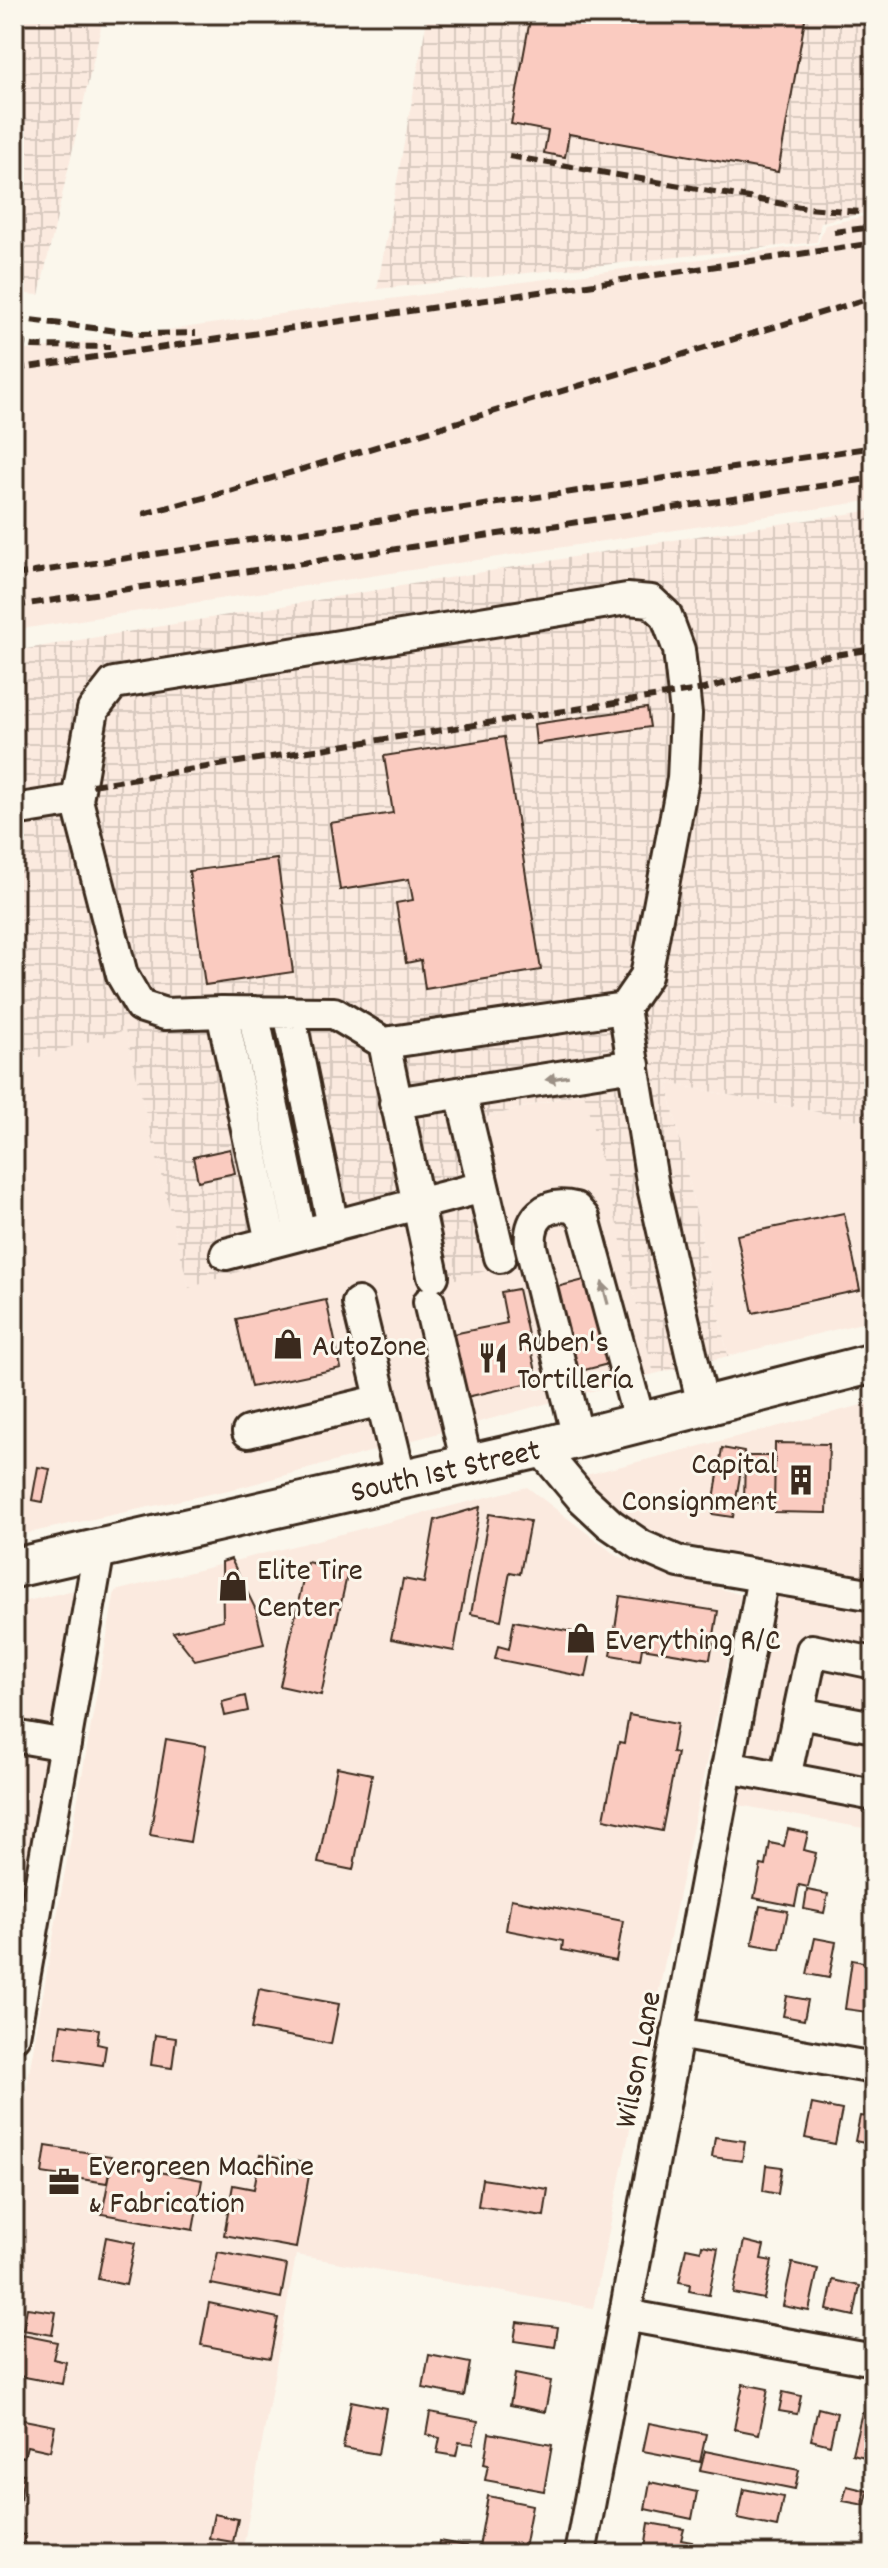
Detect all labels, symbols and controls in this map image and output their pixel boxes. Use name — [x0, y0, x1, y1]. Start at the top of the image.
one-way arrow — [544, 1072, 569, 1085]
one-way arrow — [598, 1281, 610, 1306]
place label: Ruben's Tortillería — [517, 1322, 634, 1405]
place label: AutoZone — [312, 1326, 427, 1372]
shop icon: AutoZone — [271, 1327, 305, 1361]
restaurant icon: Ruben's Tortillería — [476, 1341, 510, 1375]
street label: South 1st Street — [347, 1430, 546, 1518]
place label: Capital Consignment — [621, 1444, 777, 1527]
building icon: Capital Consignment — [784, 1463, 818, 1497]
place label: Elite Tire Center — [257, 1550, 363, 1633]
shop icon: Elite Tire Center — [216, 1569, 250, 1603]
place label: Everything R/C — [605, 1620, 781, 1666]
shop icon: Everything R/C — [564, 1621, 598, 1655]
street label: Wilson Lane — [605, 1988, 677, 2132]
place label: Evergreen Machine & Fabrication — [88, 2146, 314, 2229]
office icon: Evergreen Machine & Fabrication — [47, 2165, 81, 2199]

